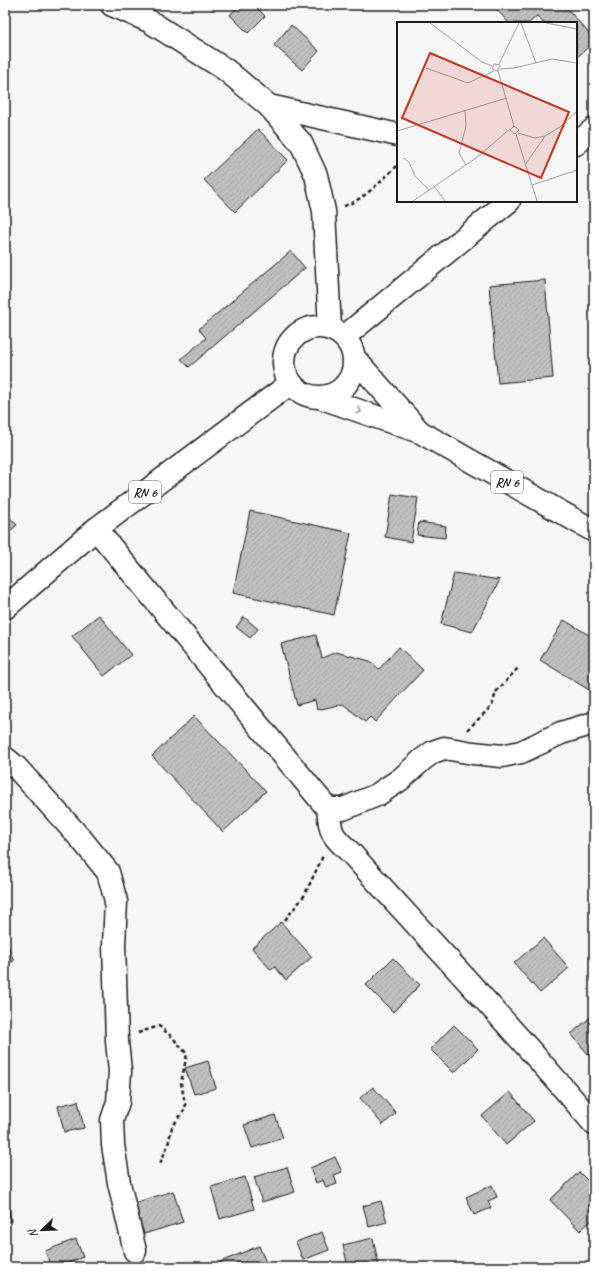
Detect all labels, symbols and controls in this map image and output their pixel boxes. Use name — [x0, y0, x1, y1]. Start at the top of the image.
inset map — [397, 22, 577, 202]
one-way arrow — [355, 406, 362, 414]
road number: RN 6 — [491, 471, 523, 493]
road number: RN 6 — [129, 481, 161, 503]
north arrow — [22, 1210, 62, 1250]
text: N — [24, 1226, 41, 1240]

